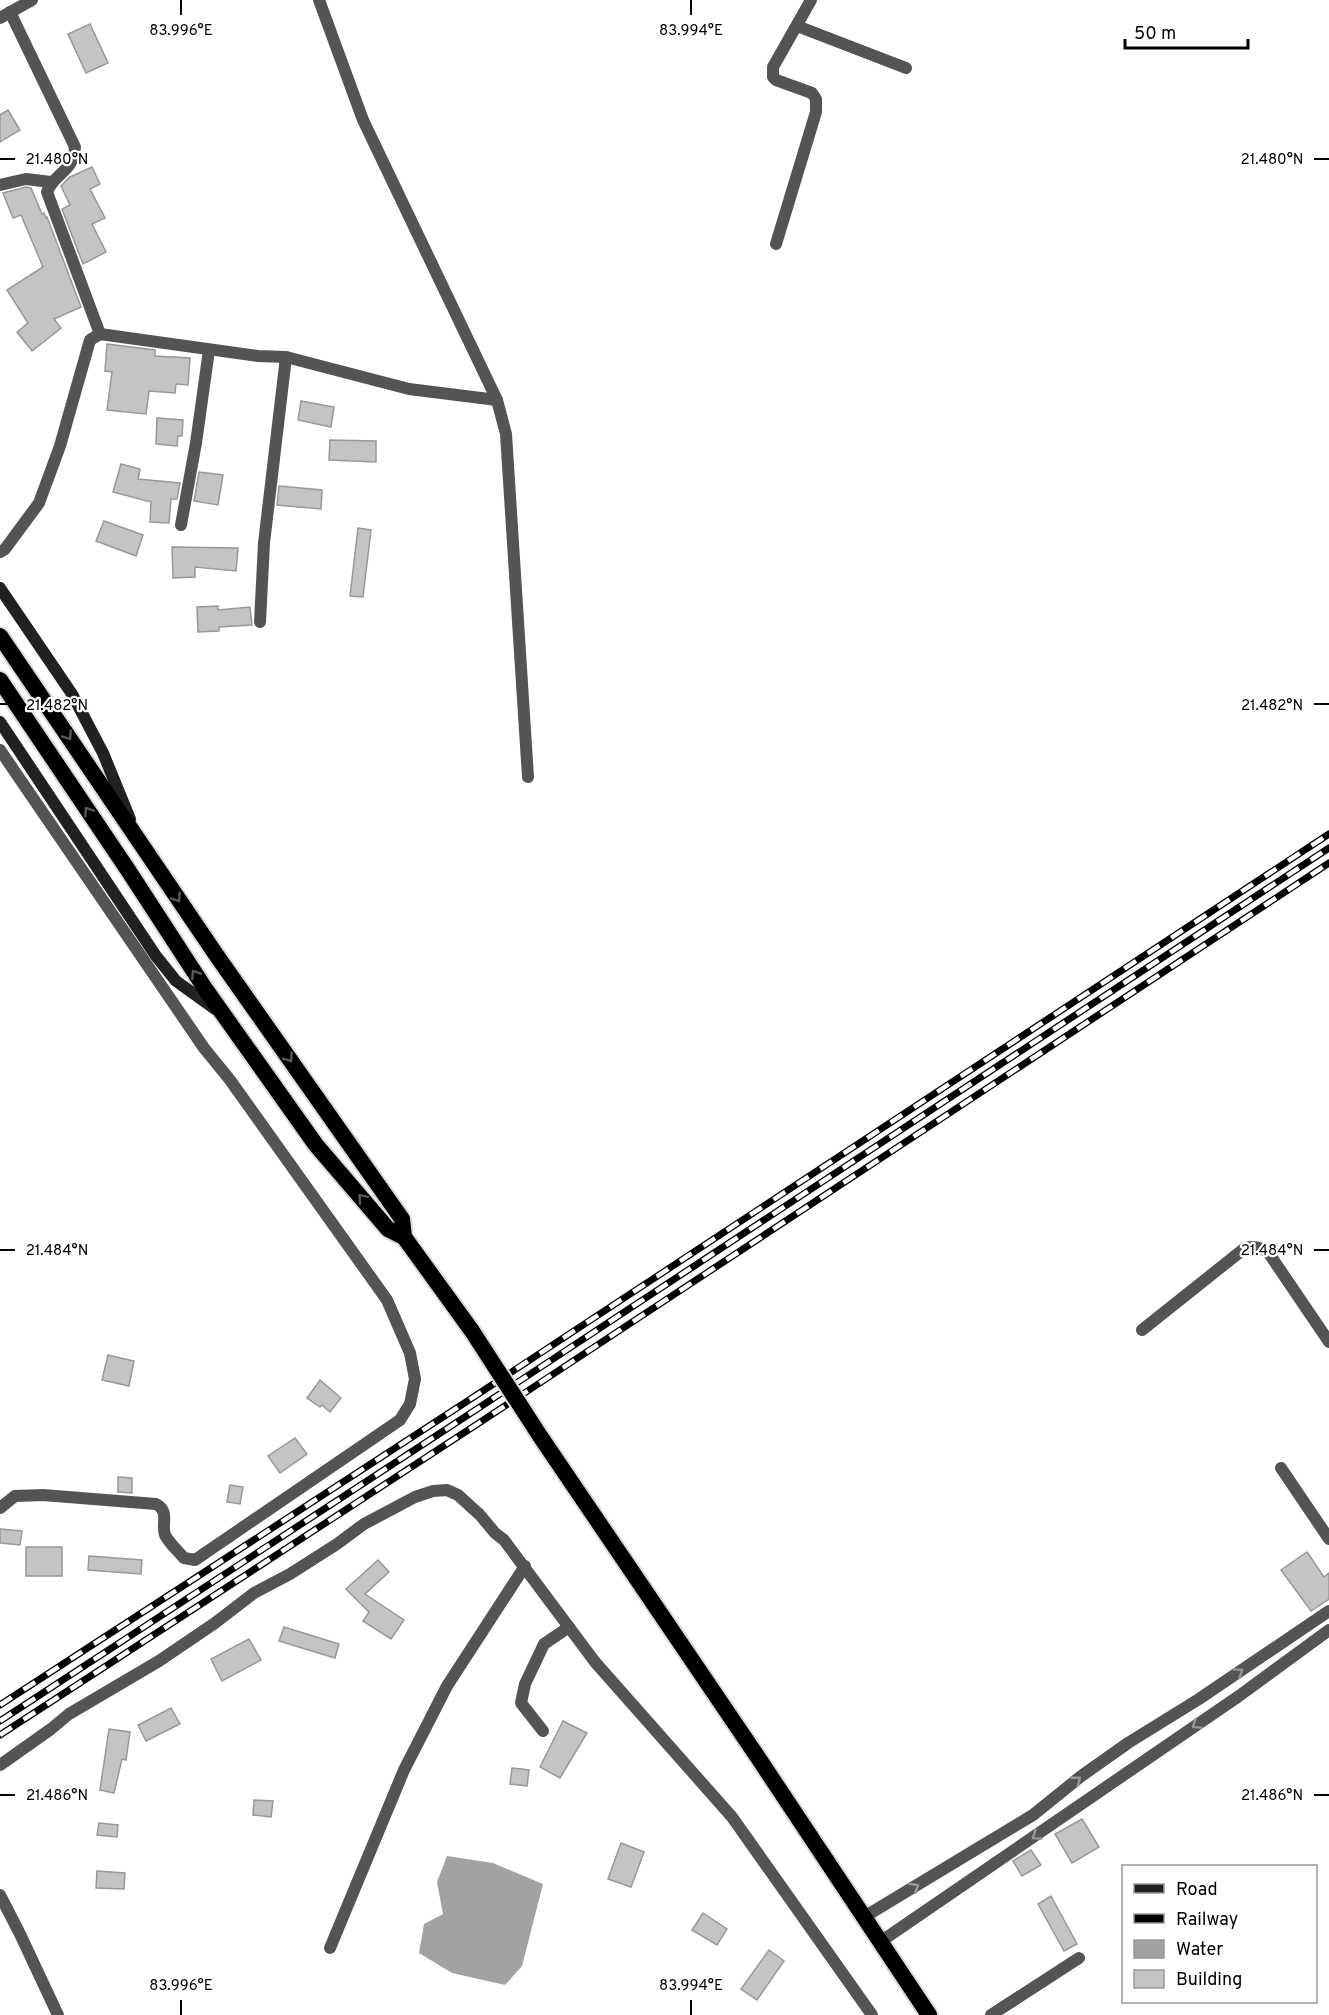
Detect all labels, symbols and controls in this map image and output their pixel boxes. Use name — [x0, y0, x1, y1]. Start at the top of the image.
scale bar — [1125, 12, 1248, 50]
text: 83.996°E — [149, 22, 213, 41]
text: 83.994°E — [659, 22, 723, 41]
text: 50 m — [1134, 23, 1176, 46]
text: 21.480°N — [26, 151, 88, 170]
text: 21.480°N — [1241, 151, 1303, 170]
text: 21.482°N — [26, 697, 88, 716]
text: 21.482°N — [1241, 697, 1303, 716]
one-way arrow — [61, 729, 72, 740]
one-way arrow — [84, 807, 95, 818]
one-way arrow — [170, 891, 181, 902]
one-way arrow — [191, 970, 203, 980]
one-way arrow — [282, 1051, 293, 1062]
one-way arrow — [358, 1194, 369, 1205]
text: 21.484°N — [26, 1242, 88, 1261]
text: 21.484°N — [1241, 1242, 1303, 1261]
one-way arrow — [1233, 1668, 1244, 1679]
one-way arrow — [1192, 1718, 1203, 1729]
one-way arrow — [1070, 1776, 1081, 1787]
text: 21.486°N — [26, 1787, 88, 1806]
text: 21.486°N — [1241, 1787, 1303, 1806]
one-way arrow — [1031, 1829, 1042, 1840]
legend — [1122, 1865, 1317, 2003]
text: Road — [1176, 1879, 1218, 1902]
one-way arrow — [909, 1883, 919, 1895]
text: Railway — [1176, 1909, 1238, 1932]
text: Water — [1176, 1939, 1223, 1962]
text: Building — [1176, 1969, 1242, 1992]
text: 83.996°E — [149, 1977, 213, 1996]
text: 83.994°E — [659, 1977, 723, 1996]

